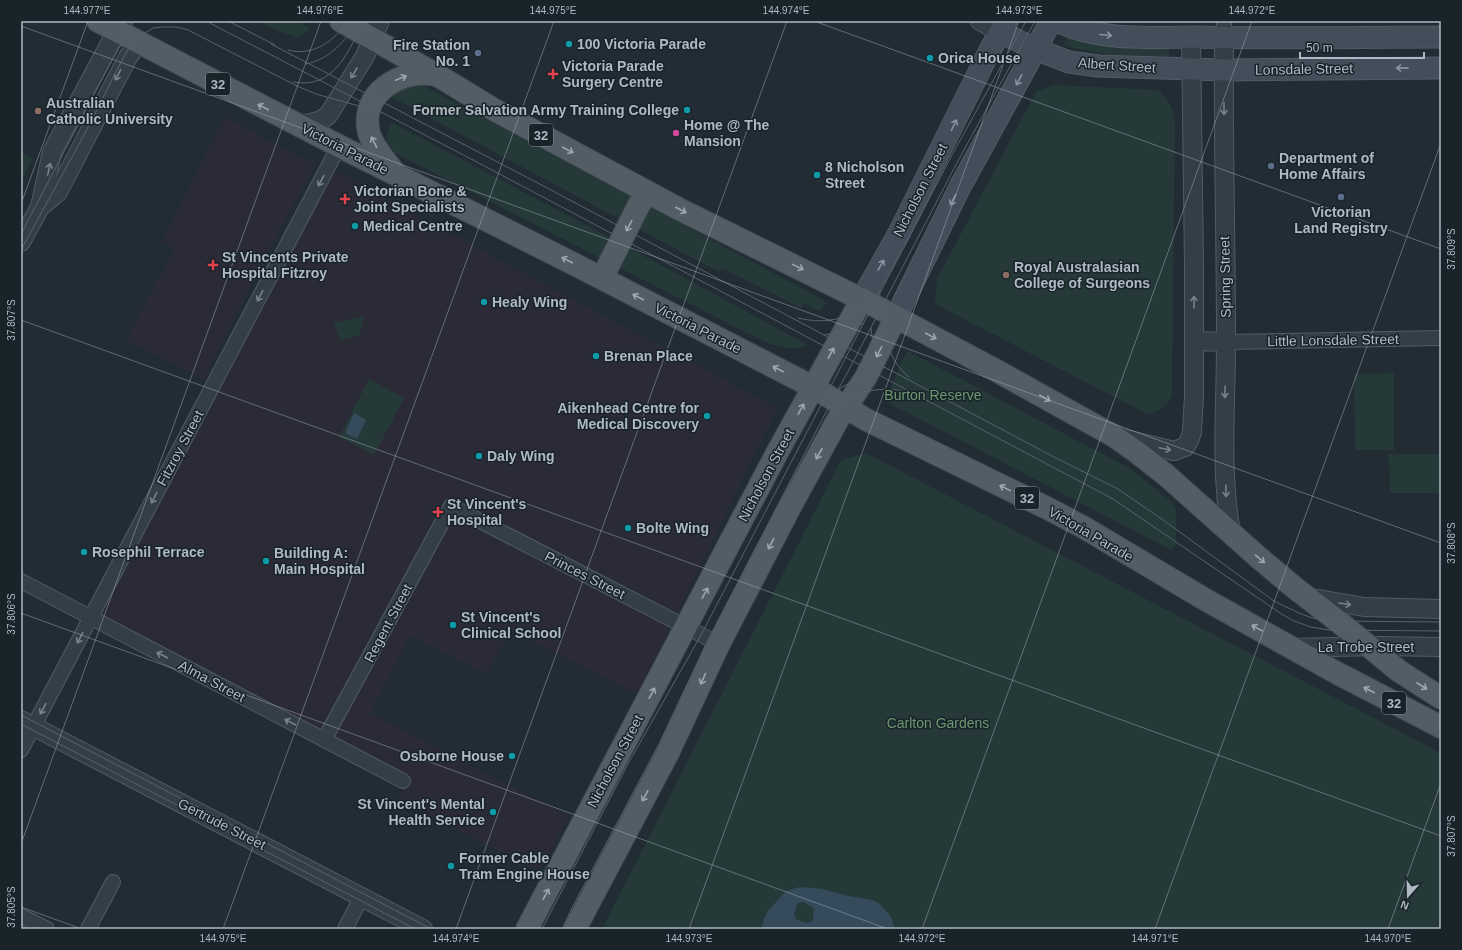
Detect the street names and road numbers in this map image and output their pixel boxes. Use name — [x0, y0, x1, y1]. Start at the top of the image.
street label: Albert Street — [1078, 54, 1156, 76]
street label: Lonsdale Street — [1255, 60, 1353, 78]
road number: 32 — [206, 73, 230, 95]
street label: Victoria Parade — [299, 120, 391, 178]
road number: 32 — [529, 124, 553, 146]
street label: Nicholson Street — [890, 141, 950, 239]
street label: Spring Street — [1216, 236, 1234, 318]
street label: Victoria Parade — [652, 299, 744, 357]
street label: Little Lonsdale Street — [1267, 331, 1399, 349]
street label: Fitzroy Street — [153, 407, 207, 489]
street label: Nicholson Street — [735, 426, 797, 524]
road number: 32 — [1015, 487, 1039, 509]
street label: Victoria Parade — [1046, 503, 1137, 565]
street label: Princes Street — [542, 548, 628, 602]
street label: Regent Street — [361, 581, 415, 665]
street label: La Trobe Street — [1318, 639, 1414, 655]
street label: Alma Street — [176, 657, 248, 705]
road number: 32 — [1382, 692, 1406, 714]
street label: Nicholson Street — [584, 712, 646, 810]
street label: Gertrude Street — [175, 795, 269, 853]

